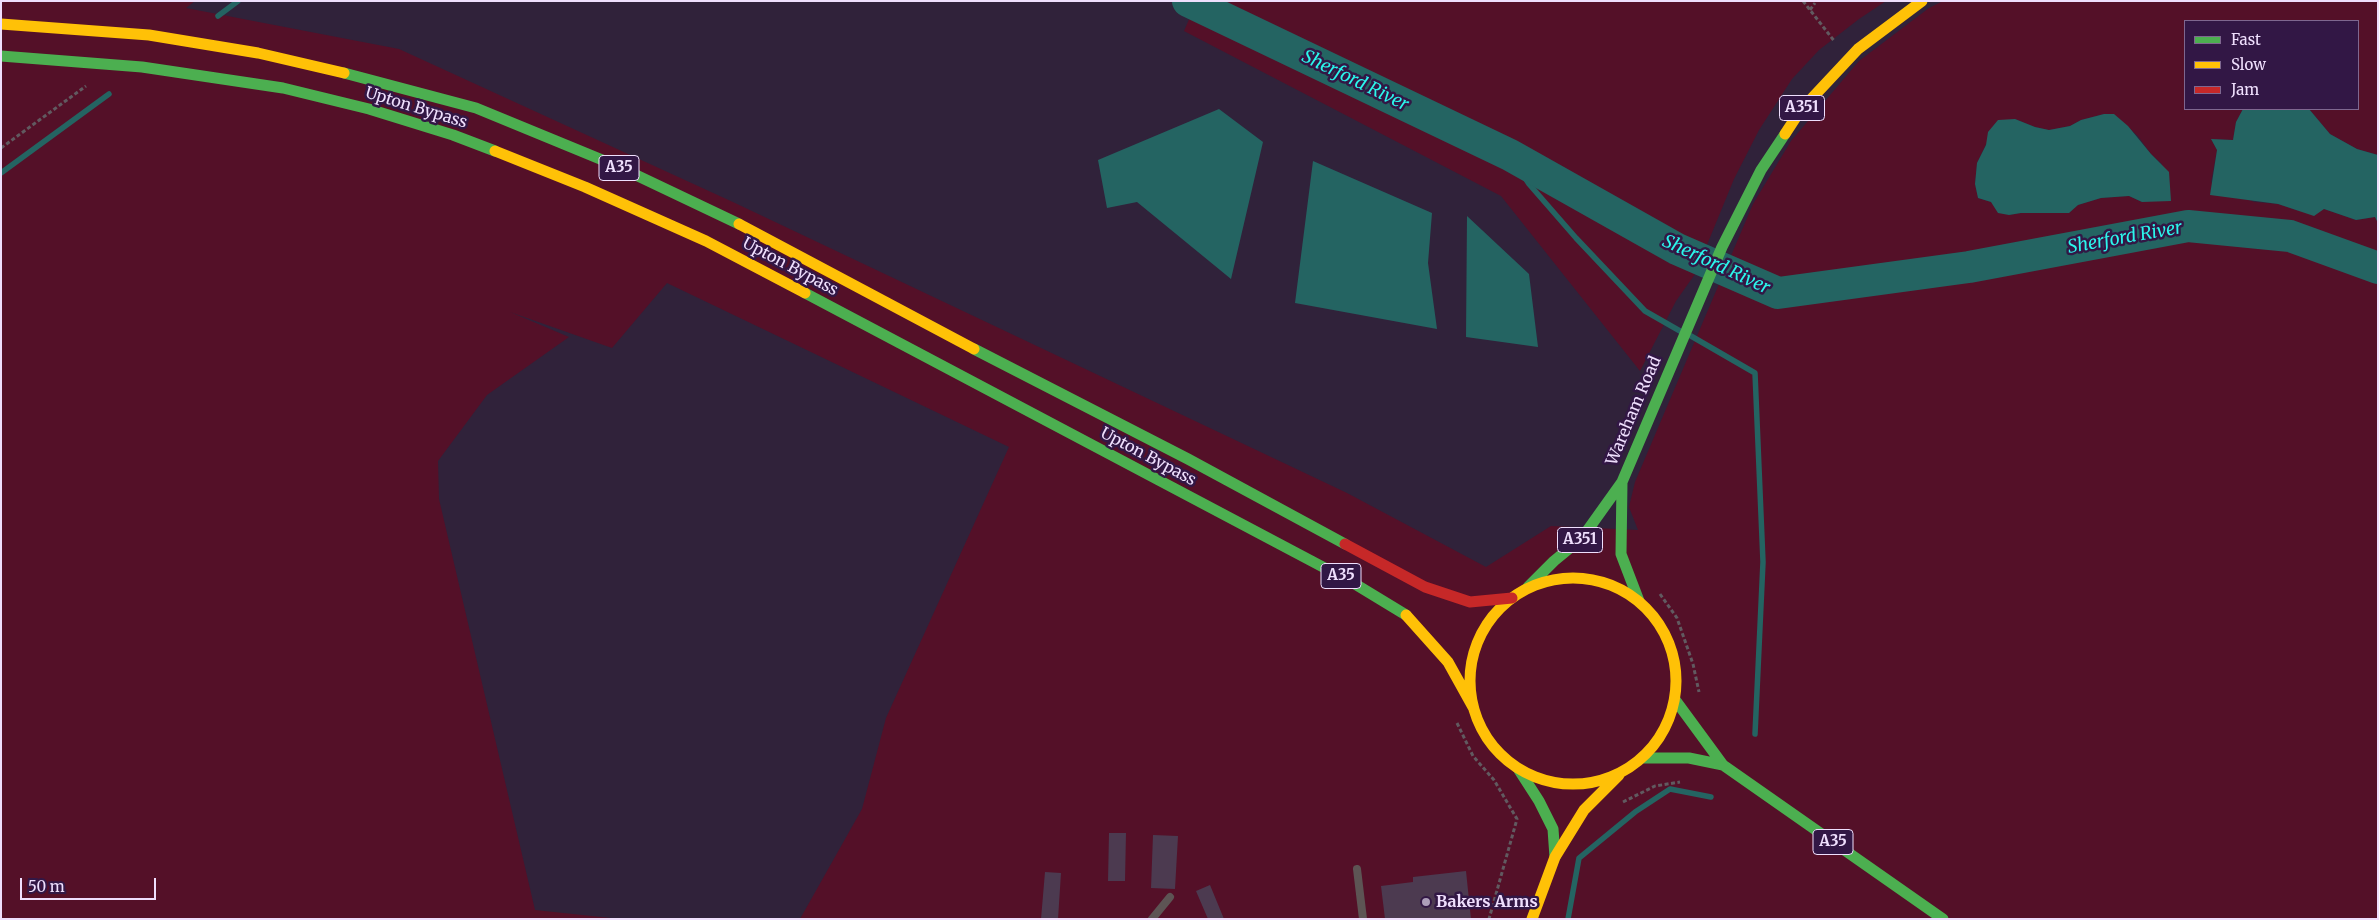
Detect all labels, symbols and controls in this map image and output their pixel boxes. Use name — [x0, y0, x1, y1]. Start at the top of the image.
legend — [2184, 20, 2359, 110]
text: Fast — [2231, 30, 2261, 49]
water label: Sherford River — [1298, 46, 1412, 116]
text: Slow — [2231, 55, 2266, 74]
text: Jam — [2231, 80, 2259, 99]
street label: Upton Bypass — [363, 83, 469, 133]
road number: A351 — [1780, 96, 1824, 120]
road number: A35 — [599, 156, 639, 180]
water label: Sherford River — [2066, 217, 2184, 259]
water label: Sherford River — [1659, 231, 1773, 299]
street label: Upton Bypass — [739, 234, 841, 300]
street label: Wareham Road — [1602, 354, 1666, 468]
street label: Upton Bypass — [1097, 424, 1199, 490]
road number: A351 — [1558, 528, 1602, 552]
road number: A35 — [1321, 564, 1361, 588]
road number: A35 — [1813, 830, 1853, 854]
scale bar — [22, 868, 159, 900]
text: 50 m — [28, 877, 65, 896]
place label: Bakers Arms — [1436, 892, 1538, 912]
marker: Bakers Arms — [1420, 896, 1432, 908]

